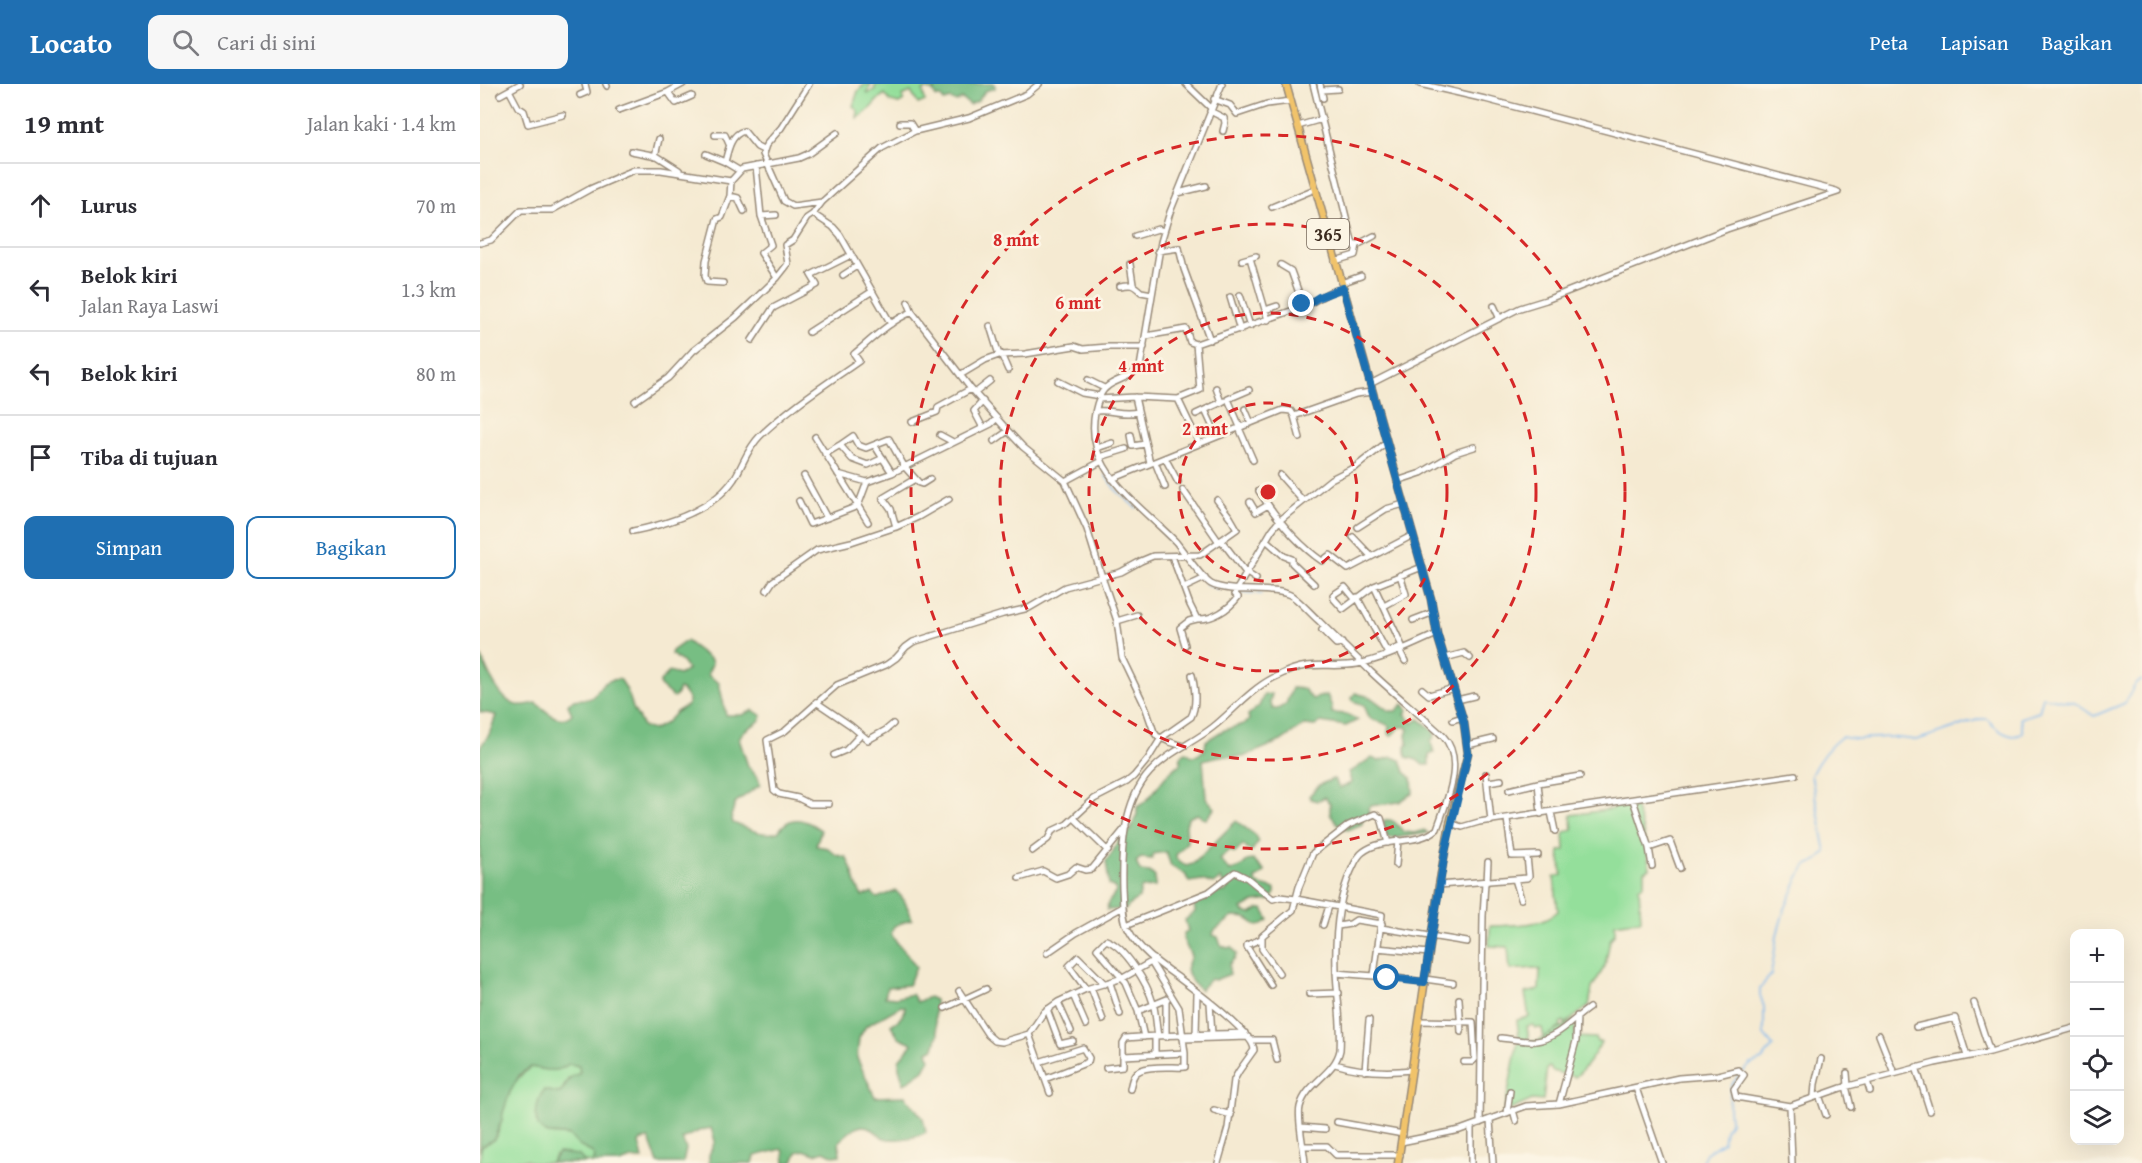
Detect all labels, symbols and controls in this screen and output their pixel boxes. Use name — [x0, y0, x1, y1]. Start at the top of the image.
search box — [148, 15, 568, 69]
text: Locato — [30, 22, 112, 63]
icon: search — [169, 26, 202, 59]
text: Cari di sini — [217, 26, 316, 58]
text: Peta — [1870, 27, 1908, 58]
text: Lapisan — [1941, 27, 2008, 58]
text: Bagikan — [2041, 27, 2112, 58]
text: 19 mnt — [24, 104, 104, 143]
text: Jalan kaki · 1.4 km — [307, 109, 456, 138]
icon: ahead — [24, 189, 57, 222]
text: Lurus — [81, 189, 137, 221]
text: 70 m — [416, 191, 456, 220]
road number: 365 — [1307, 219, 1349, 249]
text: 8 mnt — [993, 226, 1039, 253]
text: Belok kiri — [81, 259, 178, 291]
icon: left — [24, 273, 57, 306]
text: 1.3 km — [401, 275, 456, 304]
text: 6 mnt — [1055, 289, 1101, 316]
route end — [1288, 290, 1314, 316]
text: Jalan Raya Laswi — [81, 291, 219, 320]
text: 4 mnt — [1118, 352, 1164, 379]
icon: left — [24, 357, 57, 390]
text: Belok kiri — [81, 357, 178, 389]
text: 80 m — [416, 359, 456, 388]
text: 2 mnt — [1182, 415, 1228, 442]
icon: arrive — [24, 441, 57, 474]
text: Tiba di tujuan — [81, 441, 218, 473]
centre of rings — [1258, 482, 1278, 502]
button: Simpan — [24, 516, 234, 579]
button: Bagikan — [246, 516, 456, 579]
map controls — [2070, 929, 2124, 1145]
button: + — [2070, 929, 2124, 983]
route start — [1373, 964, 1399, 990]
button: − — [2070, 983, 2124, 1037]
button: locate — [2070, 1037, 2124, 1091]
button: layers — [2070, 1091, 2124, 1145]

